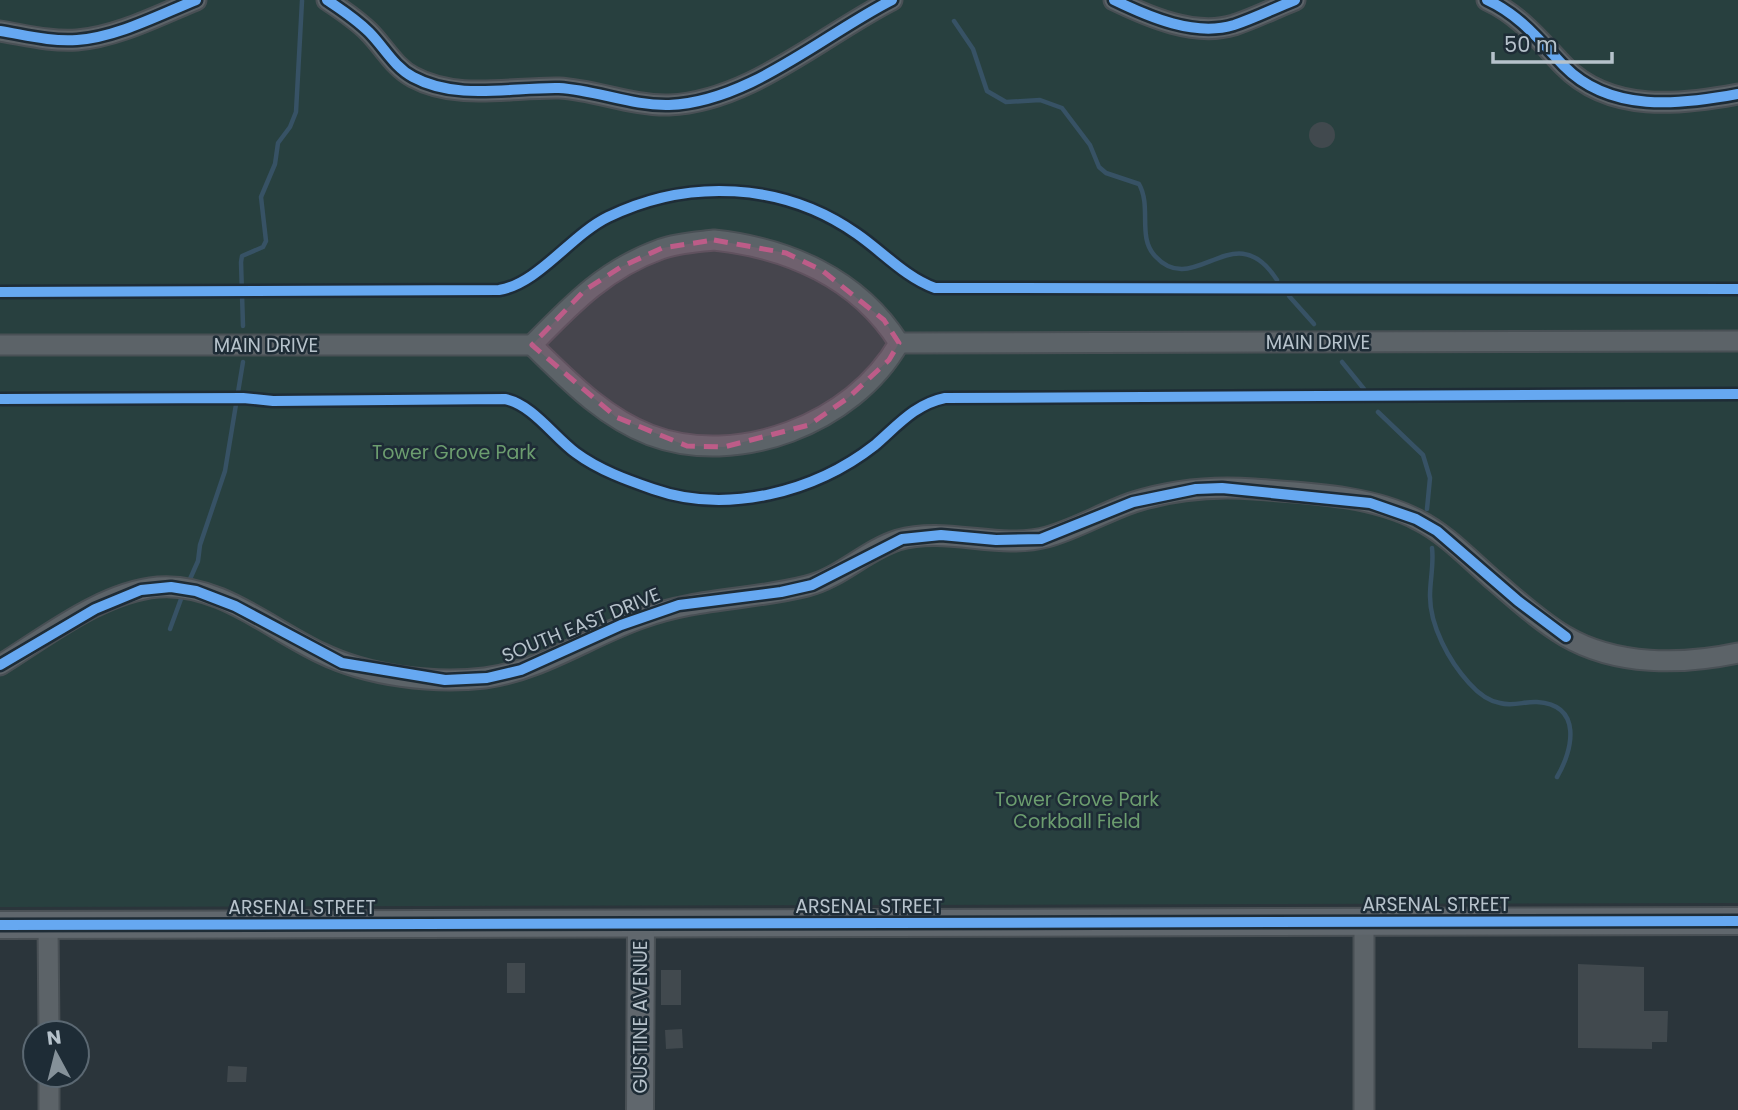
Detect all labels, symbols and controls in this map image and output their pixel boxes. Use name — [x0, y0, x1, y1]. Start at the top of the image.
scale bar — [1493, 21, 1612, 65]
text: 50 m — [1504, 30, 1558, 59]
street label: MAIN DRIVE — [1266, 329, 1370, 356]
street label: MAIN DRIVE — [214, 332, 318, 359]
park label: Tower Grove Park — [372, 439, 536, 466]
street label: SOUTH EAST DRIVE — [498, 581, 664, 669]
park label: Tower Grove Park Corkball Field — [995, 786, 1159, 835]
street label: ARSENAL STREET — [1362, 891, 1510, 918]
street label: ARSENAL STREET — [795, 893, 943, 920]
street label: ARSENAL STREET — [228, 894, 376, 921]
street label: GUSTINE AVENUE — [627, 940, 654, 1094]
north arrow — [21, 1019, 91, 1089]
text: N — [45, 1023, 63, 1052]

